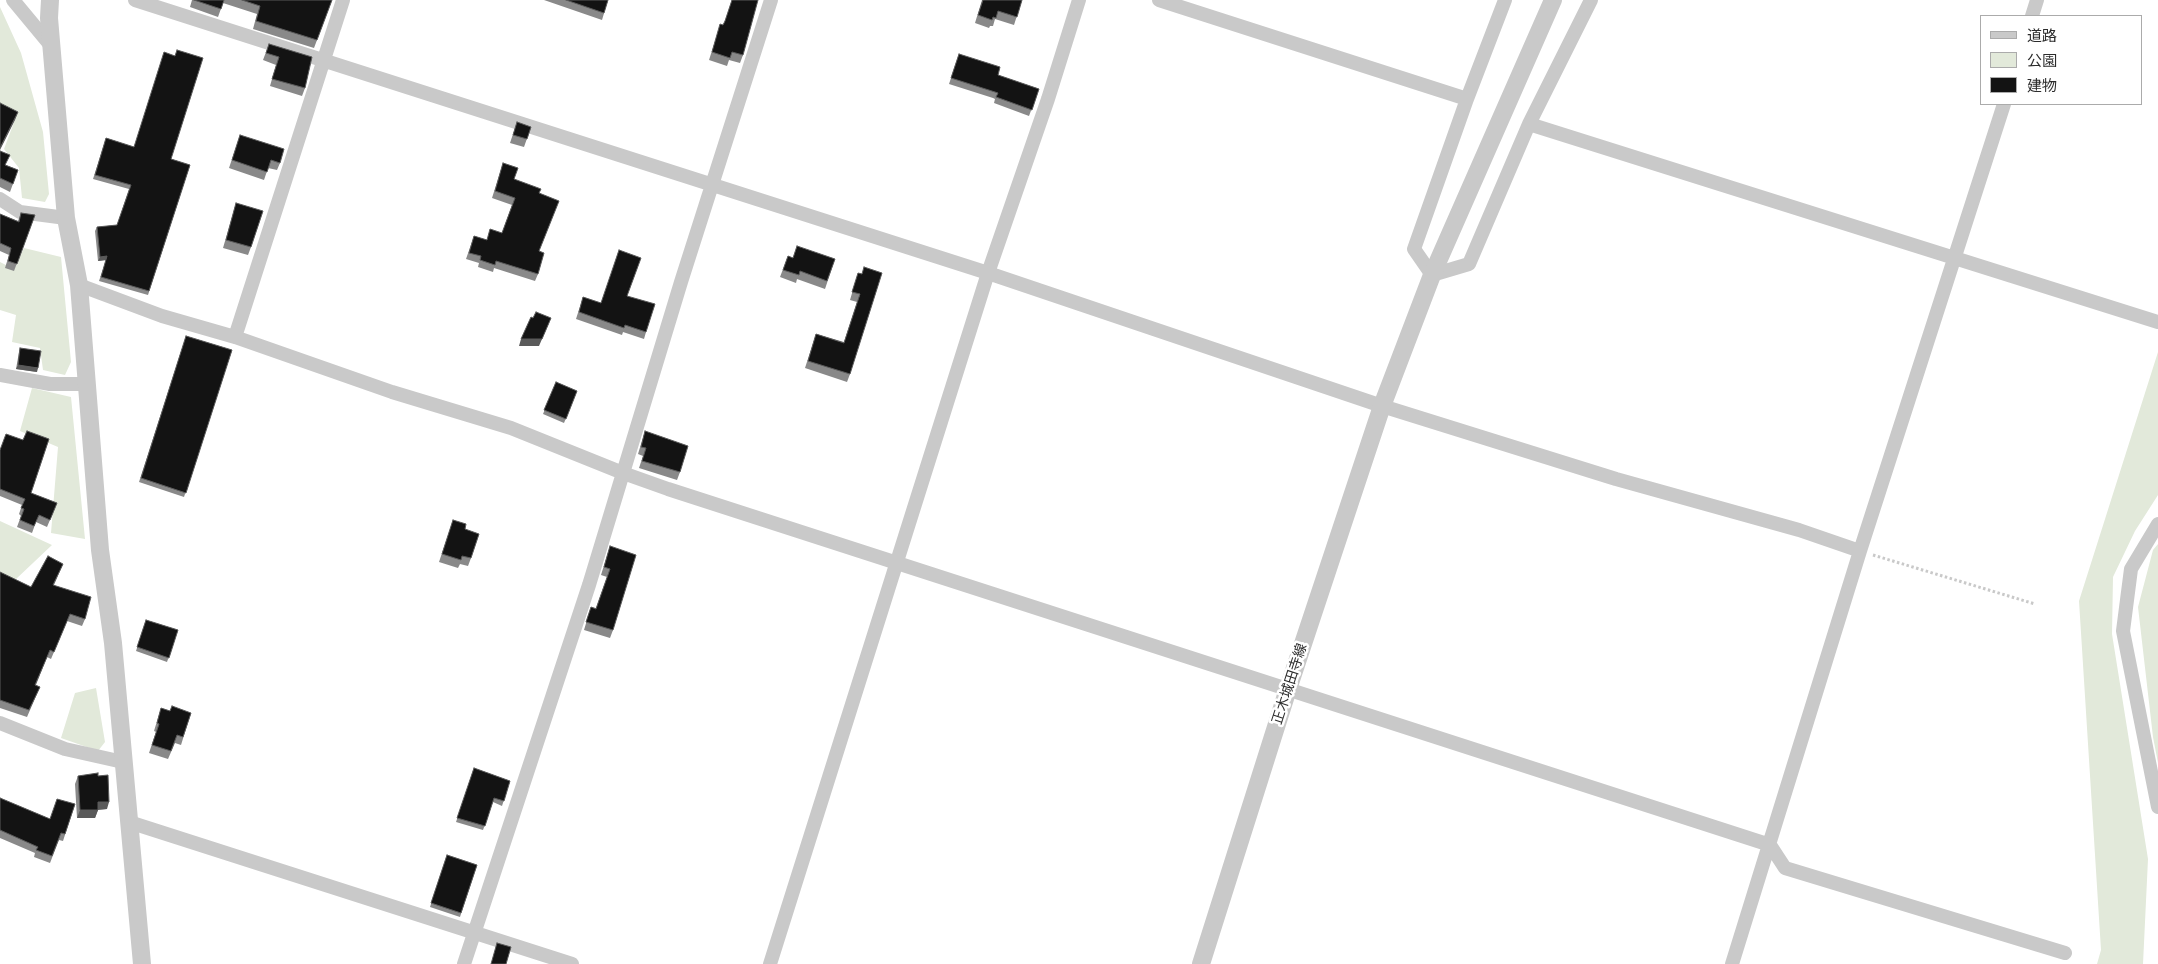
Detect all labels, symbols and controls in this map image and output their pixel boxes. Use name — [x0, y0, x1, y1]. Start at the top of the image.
legend — [1980, 15, 2143, 105]
text: 道路 — [2027, 27, 2057, 45]
text: 公園 — [2027, 52, 2057, 70]
text: 建物 — [2027, 77, 2057, 95]
street label: 正木城田寺線 — [1269, 641, 1311, 727]

